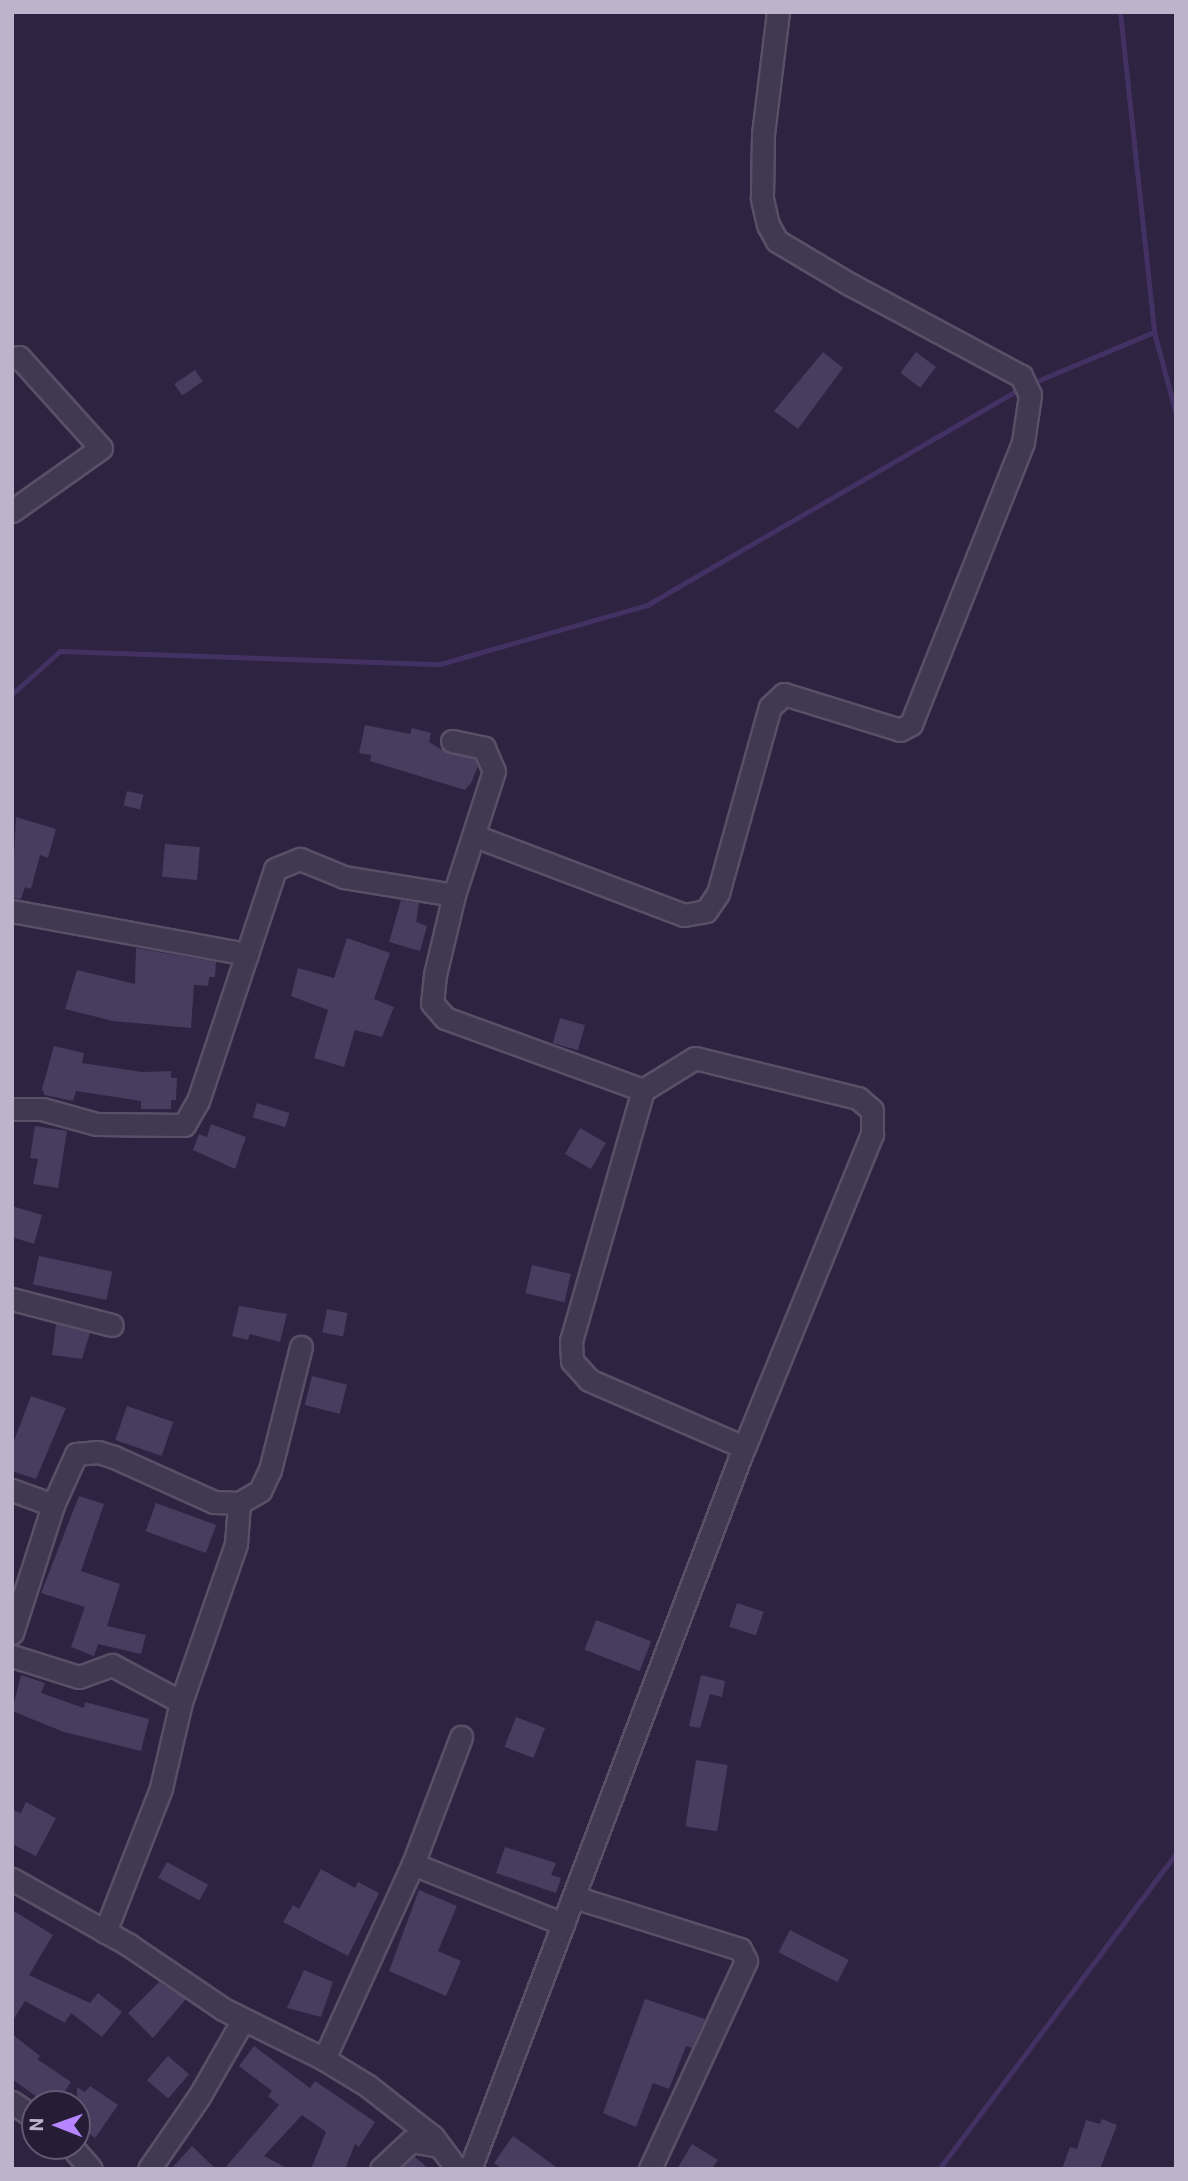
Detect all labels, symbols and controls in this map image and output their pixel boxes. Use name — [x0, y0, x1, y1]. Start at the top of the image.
north arrow — [21, 2090, 91, 2160]
text: N — [25, 2118, 48, 2132]

